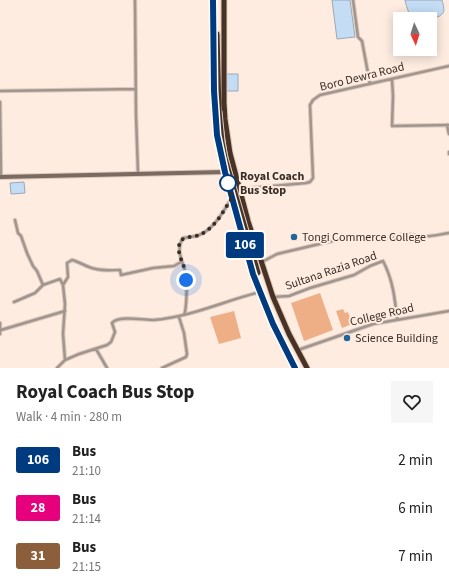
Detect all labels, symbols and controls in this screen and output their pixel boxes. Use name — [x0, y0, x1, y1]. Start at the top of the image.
north arrow — [393, 12, 437, 56]
map controls — [393, 12, 437, 56]
street label: Boro Dewra Road — [318, 58, 406, 96]
place label: Royal Coach Bus Stop — [240, 168, 304, 199]
marker: Royal Coach Bus Stop — [219, 174, 237, 192]
place label: Tongi Commerce College — [302, 229, 426, 246]
line badge: 106 — [222, 232, 268, 258]
marker: Tongi Commerce College — [289, 232, 299, 242]
text: 106 — [234, 235, 256, 255]
street label: Sultana Razia Road — [283, 247, 379, 295]
your location — [176, 270, 196, 290]
street label: College Road — [348, 299, 416, 331]
place label: Science Building — [355, 330, 438, 347]
marker: Science Building — [342, 333, 352, 343]
text: Royal Coach Bus Stop — [16, 379, 194, 406]
button: heart — [391, 381, 433, 423]
text: Walk · 4 min · 280 m — [16, 408, 122, 426]
text: Bus — [72, 441, 96, 462]
text: 106 — [27, 450, 49, 470]
text: 2 min — [398, 450, 433, 471]
text: 21:10 — [72, 462, 101, 480]
text: Bus — [72, 489, 96, 510]
text: 28 — [31, 498, 45, 518]
text: 6 min — [398, 498, 433, 519]
text: 21:14 — [72, 510, 101, 528]
text: Bus — [72, 537, 96, 558]
text: 31 — [31, 546, 45, 566]
text: 7 min — [398, 546, 433, 567]
text: 21:15 — [72, 558, 101, 576]

